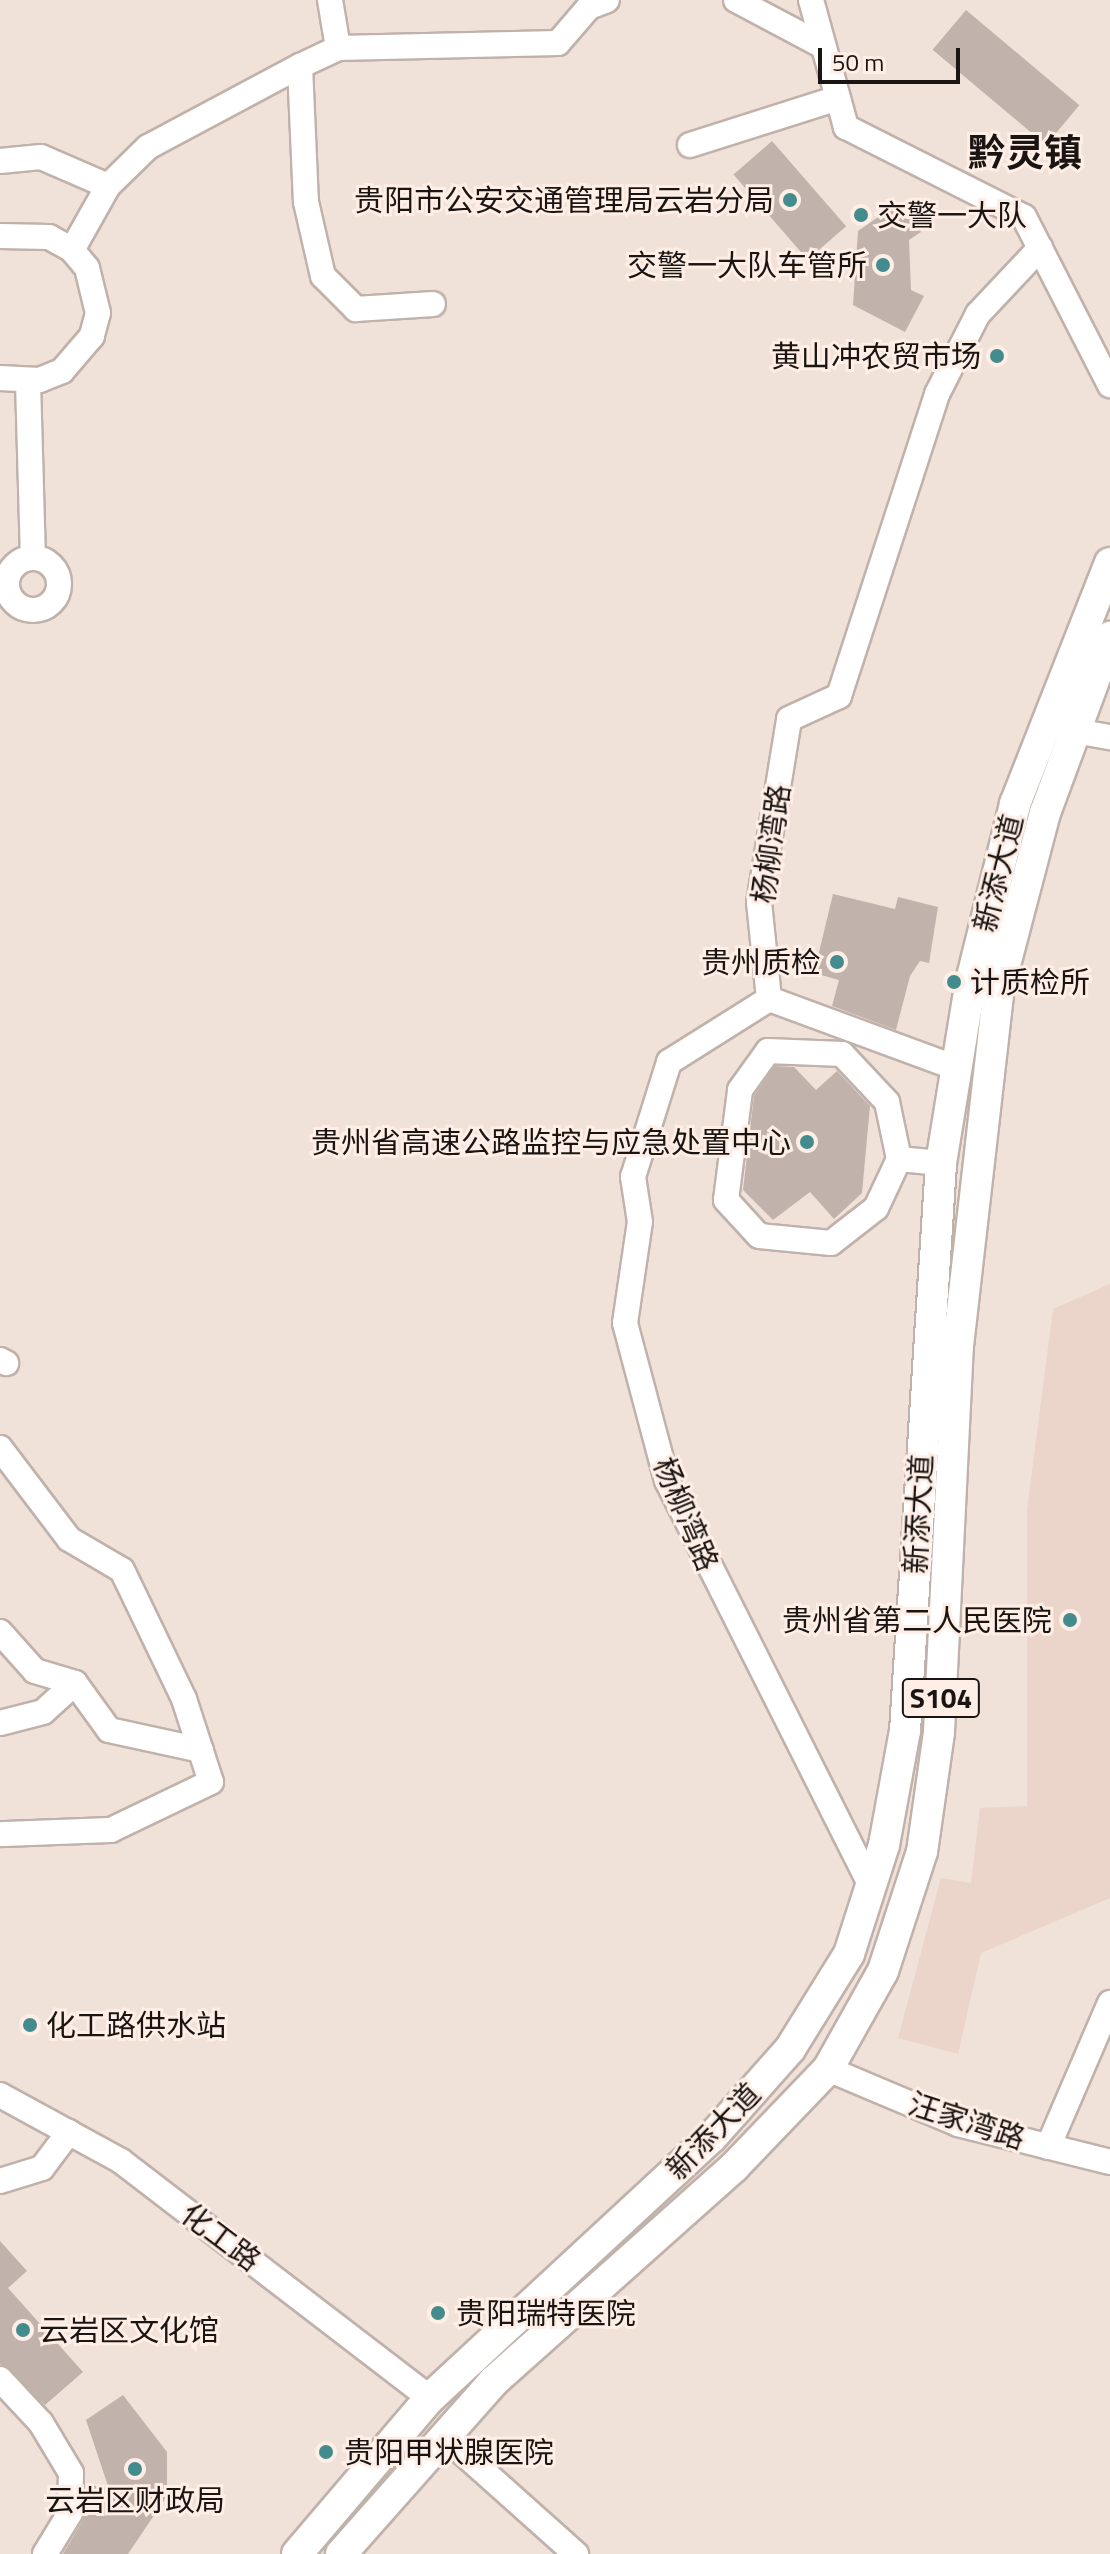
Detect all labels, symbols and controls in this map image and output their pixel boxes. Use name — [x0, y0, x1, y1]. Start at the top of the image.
scale bar — [822, 32, 964, 82]
text: 50 m — [832, 44, 884, 80]
district label: 黔灵镇 — [968, 130, 1082, 176]
place label: 贵阳市公安交通管理局云岩分局 — [354, 182, 774, 218]
marker: 贵阳市公安交通管理局云岩分局 — [781, 191, 799, 209]
place label: 交警一大队 — [877, 197, 1027, 233]
marker: 交警一大队 — [852, 206, 870, 224]
place label: 交警一大队车管所 — [627, 247, 867, 283]
marker: 交警一大队车管所 — [874, 256, 892, 274]
place label: 黄山冲农贸市场 — [771, 338, 981, 374]
marker: 黄山冲农贸市场 — [988, 347, 1006, 365]
street label: 杨柳湾路 — [745, 782, 797, 906]
street label: 新添大道 — [966, 810, 1030, 936]
place label: 贵州质检 — [701, 944, 821, 980]
marker: 贵州质检 — [828, 953, 846, 971]
place label: 计质检所 — [970, 964, 1090, 1000]
marker: 计质检所 — [945, 973, 963, 991]
place label: 贵州省高速公路监控与应急处置中心 — [311, 1124, 791, 1160]
marker: 贵州省高速公路监控与应急处置中心 — [798, 1133, 816, 1151]
street label: 杨柳湾路 — [646, 1452, 726, 1576]
street label: 新添大道 — [897, 1453, 939, 1575]
place label: 贵州省第二人民医院 — [782, 1602, 1052, 1638]
marker: 贵州省第二人民医院 — [1059, 1609, 1081, 1631]
road number: S104 — [901, 1674, 981, 1722]
place label: 化工路供水站 — [46, 2007, 226, 2043]
marker: 化工路供水站 — [21, 2016, 39, 2034]
street label: 新添大道 — [658, 2075, 768, 2187]
street label: 汪家湾路 — [904, 2085, 1030, 2157]
street label: 化工路 — [174, 2196, 268, 2278]
place label: 贵阳瑞特医院 — [456, 2295, 636, 2331]
marker: 贵阳瑞特医院 — [427, 2302, 449, 2324]
place label: 云岩区文化馆 — [39, 2312, 219, 2348]
marker: 云岩区文化馆 — [14, 2321, 32, 2339]
place label: 贵阳甲状腺医院 — [344, 2434, 554, 2470]
marker: 贵阳甲状腺医院 — [315, 2441, 337, 2463]
marker: 云岩区财政局 — [126, 2460, 144, 2478]
place label: 云岩区财政局 — [45, 2482, 225, 2518]

